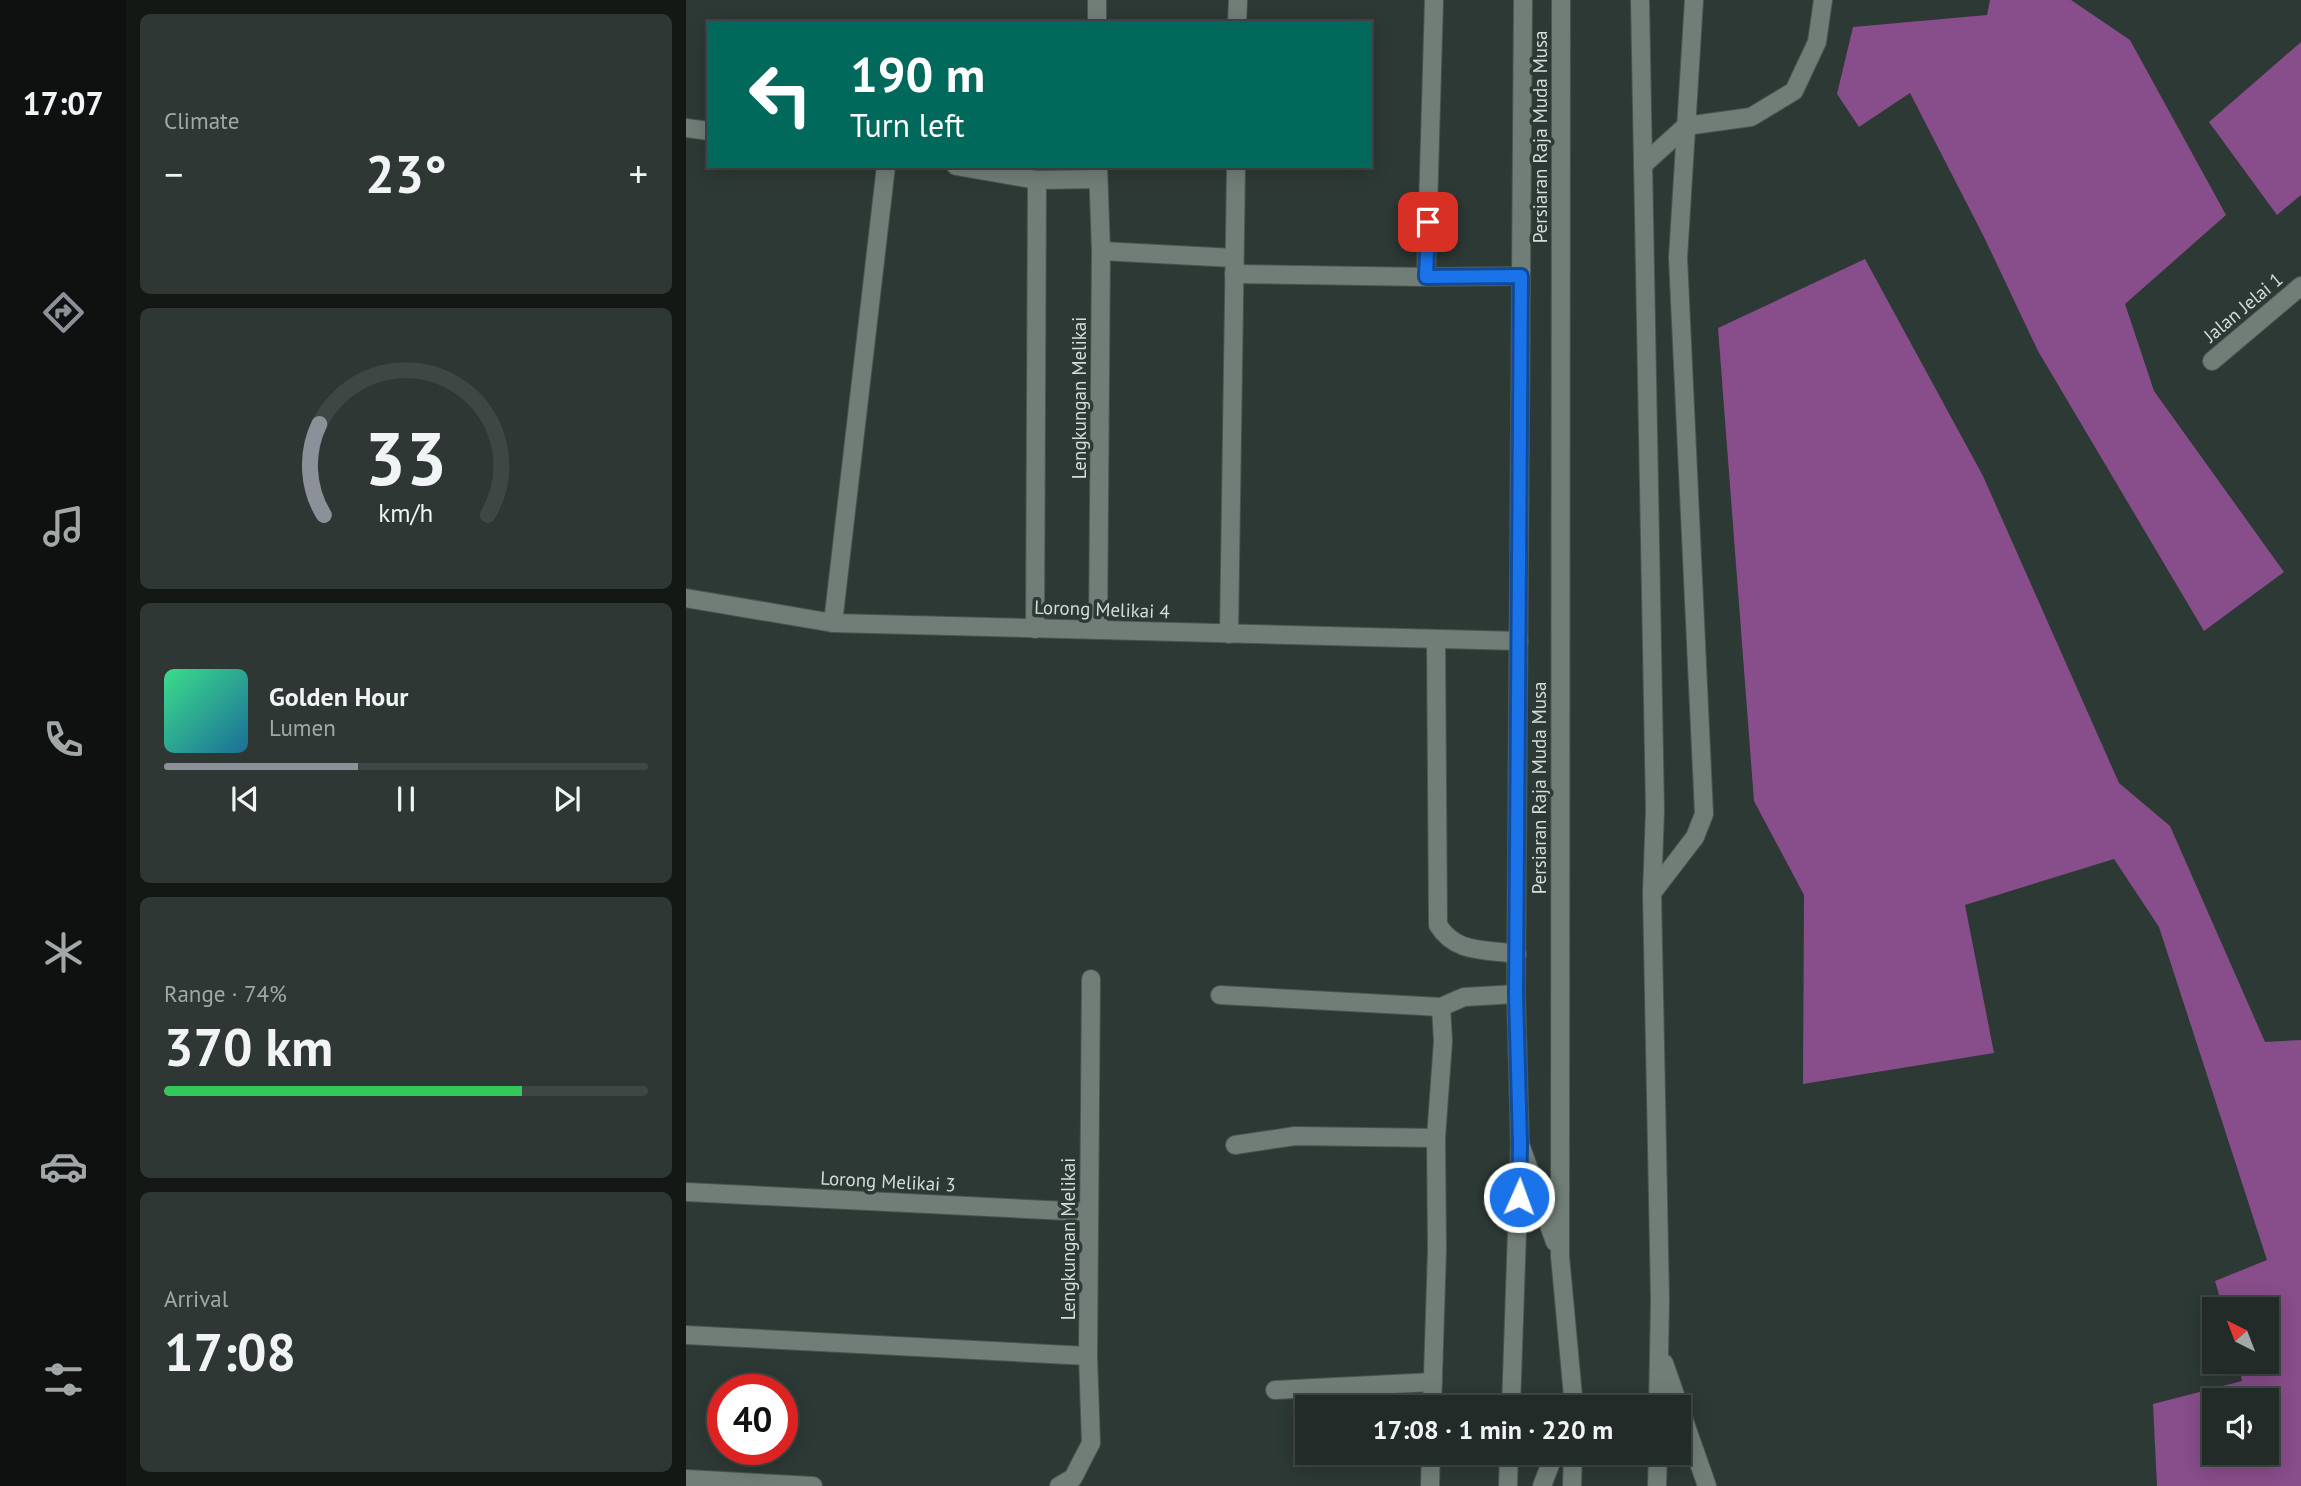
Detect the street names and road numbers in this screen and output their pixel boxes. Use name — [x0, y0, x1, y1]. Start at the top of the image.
street label: Persiaran Raja Muda Musa — [1528, 31, 1552, 243]
street label: Jalan Jelai 1 — [2198, 267, 2288, 348]
street label: Lengkungan Melikai — [1067, 317, 1091, 479]
street label: Lorong Melikai 4 — [1034, 595, 1170, 623]
street label: Persiaran Raja Muda Musa — [1527, 682, 1551, 894]
street label: Lengkungan Melikai — [1056, 1158, 1080, 1320]
street label: Lorong Melikai 3 — [820, 1165, 956, 1197]

